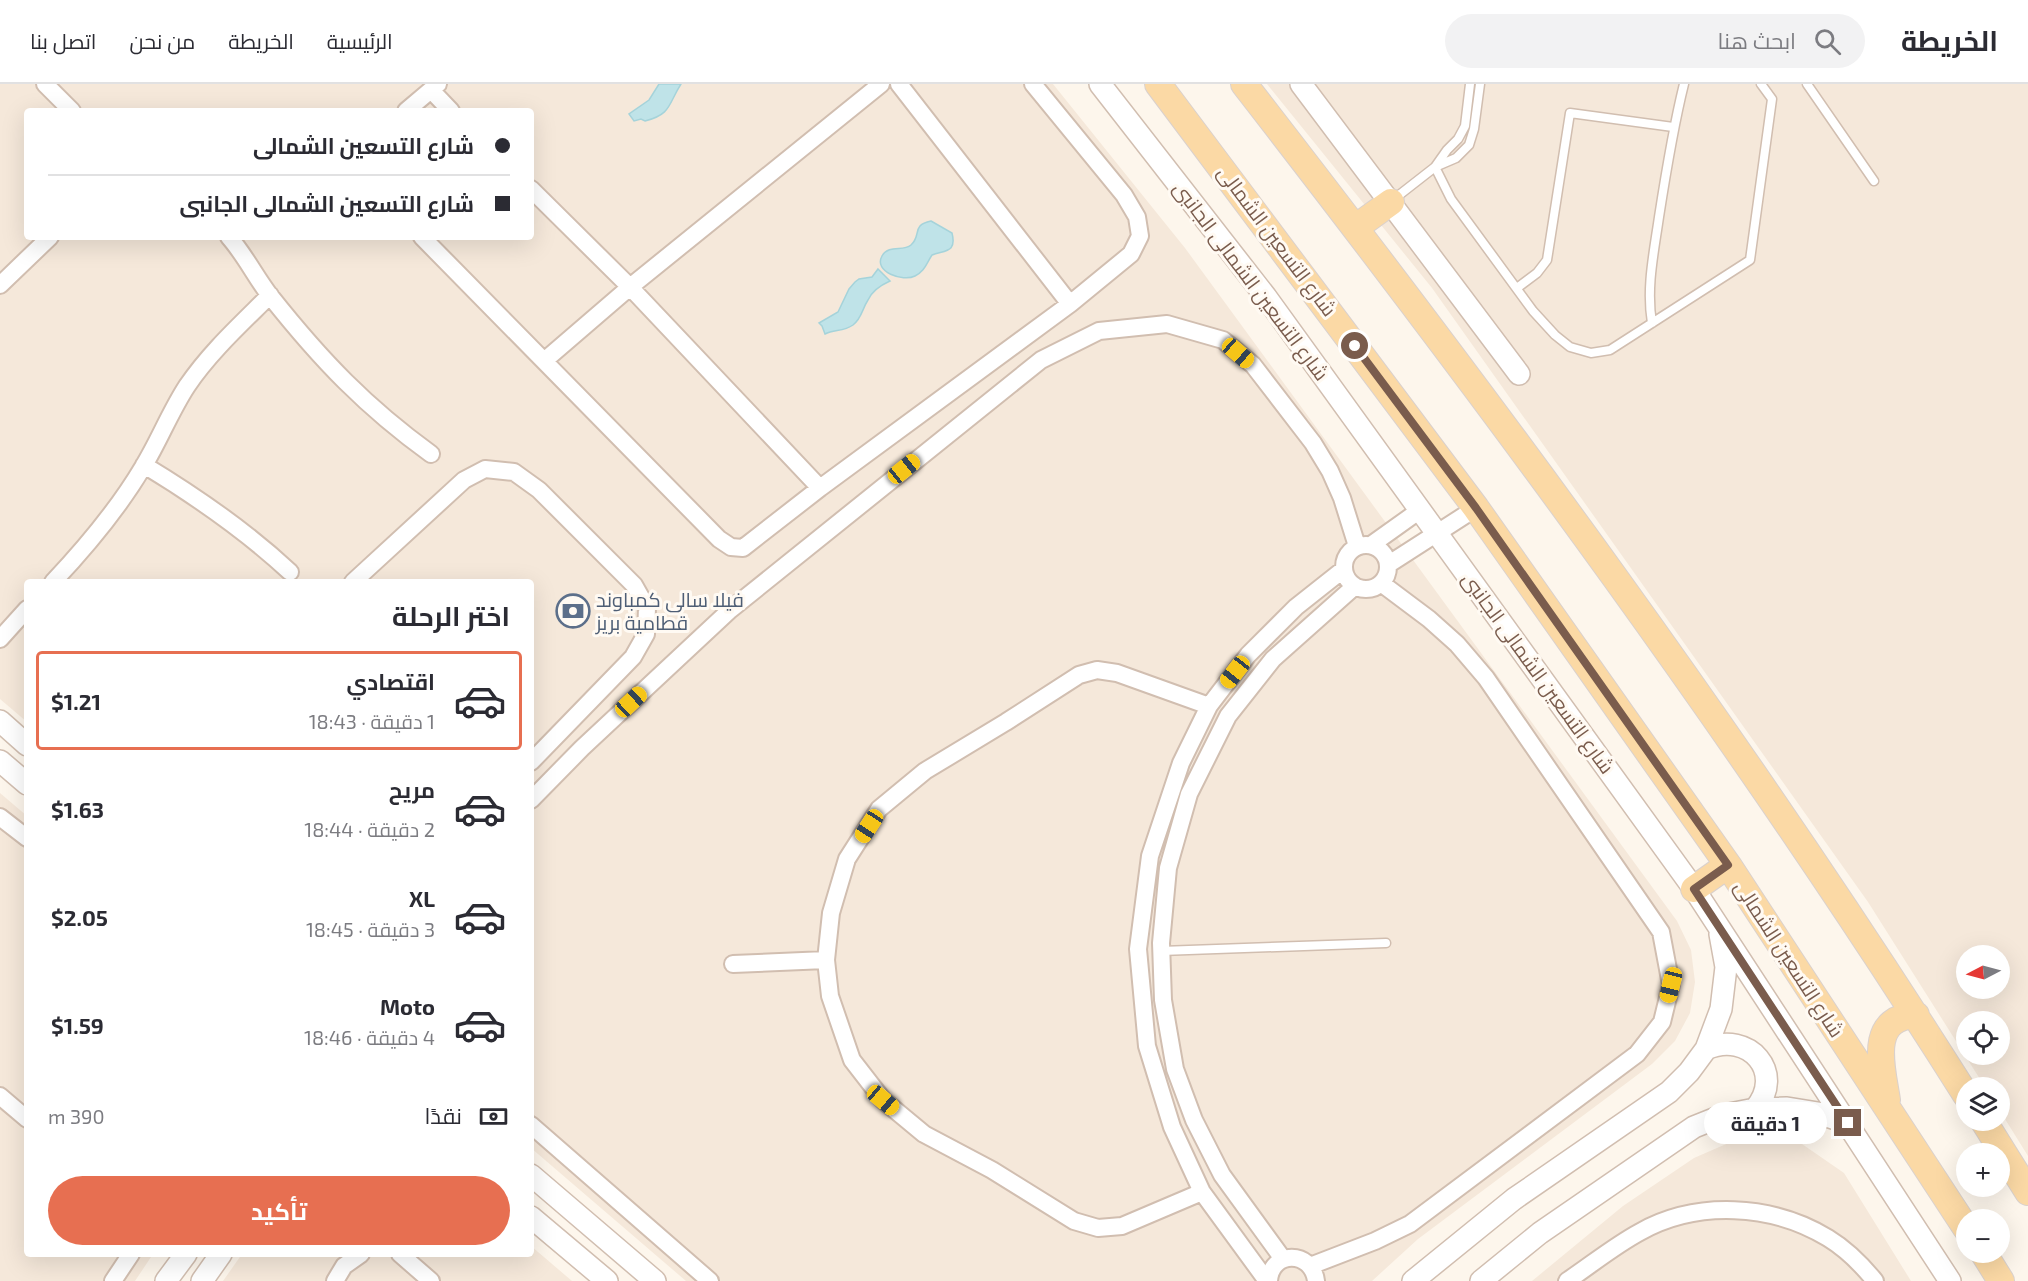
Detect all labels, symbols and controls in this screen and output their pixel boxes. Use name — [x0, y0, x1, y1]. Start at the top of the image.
search box — [1445, 14, 1865, 68]
text: الخريطة — [1901, 23, 1998, 57]
icon: search — [1811, 25, 1844, 58]
text: ابحث هنا — [1718, 27, 1796, 53]
text: اتصل بنا — [30, 28, 97, 53]
text: من نحن — [130, 28, 195, 53]
text: الخريطة — [228, 28, 294, 53]
text: الرئيسية — [327, 28, 393, 53]
text: شارع التسعين الشمالى — [253, 132, 474, 158]
street label: شارع التسعين الشمالى — [1211, 160, 1342, 322]
street label: شارع التسعين الشمالى الجانبى — [1167, 176, 1334, 386]
text: شارع التسعين الشمالى الجانبى — [180, 190, 474, 216]
route start — [1341, 332, 1368, 359]
car — [1219, 334, 1257, 372]
car — [884, 451, 924, 487]
street label: شارع التسعين الشمالى الجانبى — [1455, 567, 1620, 780]
place label: فيلا سالى كمباوند قطامية بريز — [595, 587, 744, 635]
bank icon: فيلا سالى كمباوند قطامية بريز — [555, 593, 591, 629]
text: اختر الرحلة — [392, 599, 510, 631]
car — [1217, 652, 1253, 692]
text: اقتصادي — [346, 668, 435, 694]
icon: car — [453, 674, 507, 728]
car — [612, 683, 650, 721]
text: $1.21 — [51, 688, 101, 714]
text: 1 دقيقة · 18:43 — [309, 709, 435, 733]
text: مريح — [389, 776, 435, 802]
icon: car — [453, 782, 507, 836]
text: $1.63 — [51, 796, 104, 822]
car — [852, 806, 886, 846]
text: 2 دقيقة · 18:44 — [304, 817, 435, 841]
street label: شارع التسعين الشمالى — [1728, 876, 1849, 1043]
text: XL — [409, 885, 435, 911]
icon: car — [453, 890, 507, 944]
text: $2.05 — [51, 904, 108, 930]
text: 3 دقيقة · 18:45 — [306, 917, 435, 941]
north arrow — [1956, 945, 2010, 999]
map controls — [1956, 945, 2010, 1263]
car — [1658, 965, 1684, 1005]
text: Moto — [380, 993, 435, 1019]
icon: car — [453, 998, 507, 1052]
button: locate — [1956, 1011, 2010, 1065]
text: $1.59 — [51, 1012, 104, 1038]
text: 4 دقيقة · 18:46 — [304, 1025, 435, 1049]
button: layers — [1956, 1077, 2010, 1131]
car — [863, 1082, 903, 1118]
icon: cash — [477, 1100, 510, 1133]
text: نقدًا — [424, 1102, 462, 1128]
callout: 1 دقيقة — [1704, 1102, 1827, 1144]
text: 390 m — [48, 1104, 105, 1128]
route end — [1834, 1109, 1861, 1136]
text: 1 دقيقة — [1731, 1111, 1800, 1135]
button: + — [1956, 1143, 2010, 1197]
button: تأكيد — [48, 1176, 510, 1245]
button: − — [1956, 1209, 2010, 1263]

